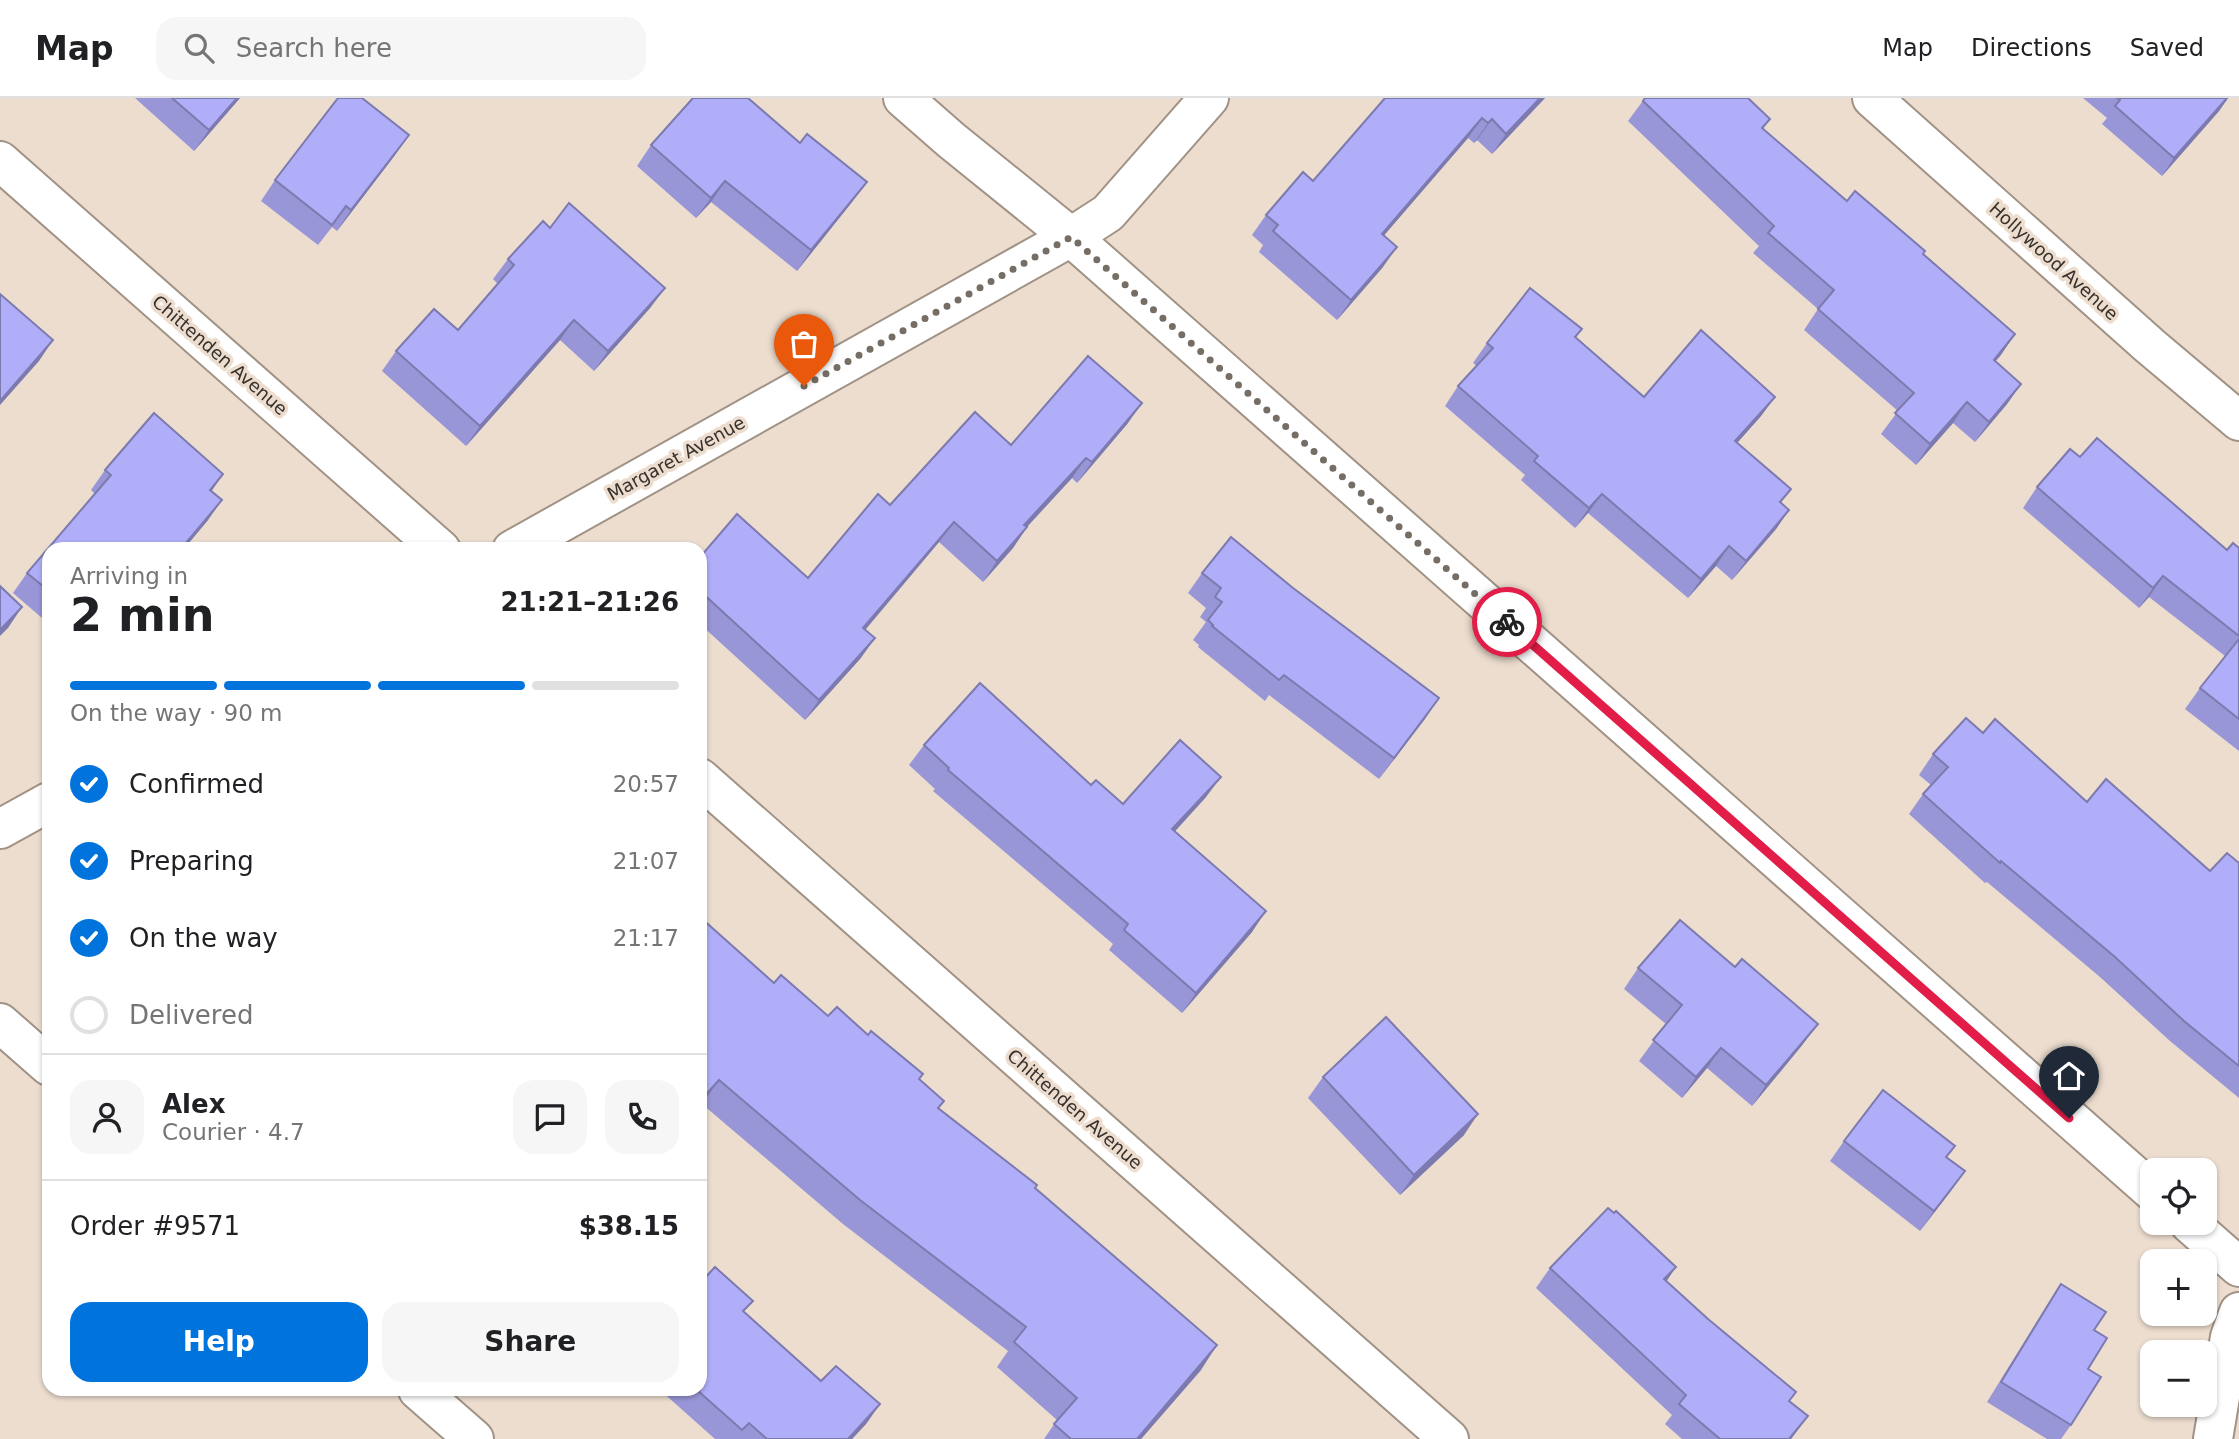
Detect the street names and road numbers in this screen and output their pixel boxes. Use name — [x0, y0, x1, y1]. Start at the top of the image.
street label: Hollywood Avenue — [1985, 198, 2123, 324]
street label: Chittenden Avenue — [148, 291, 292, 419]
street label: Margaret Avenue — [604, 412, 748, 504]
street label: Chittenden Avenue — [1003, 1045, 1147, 1173]

